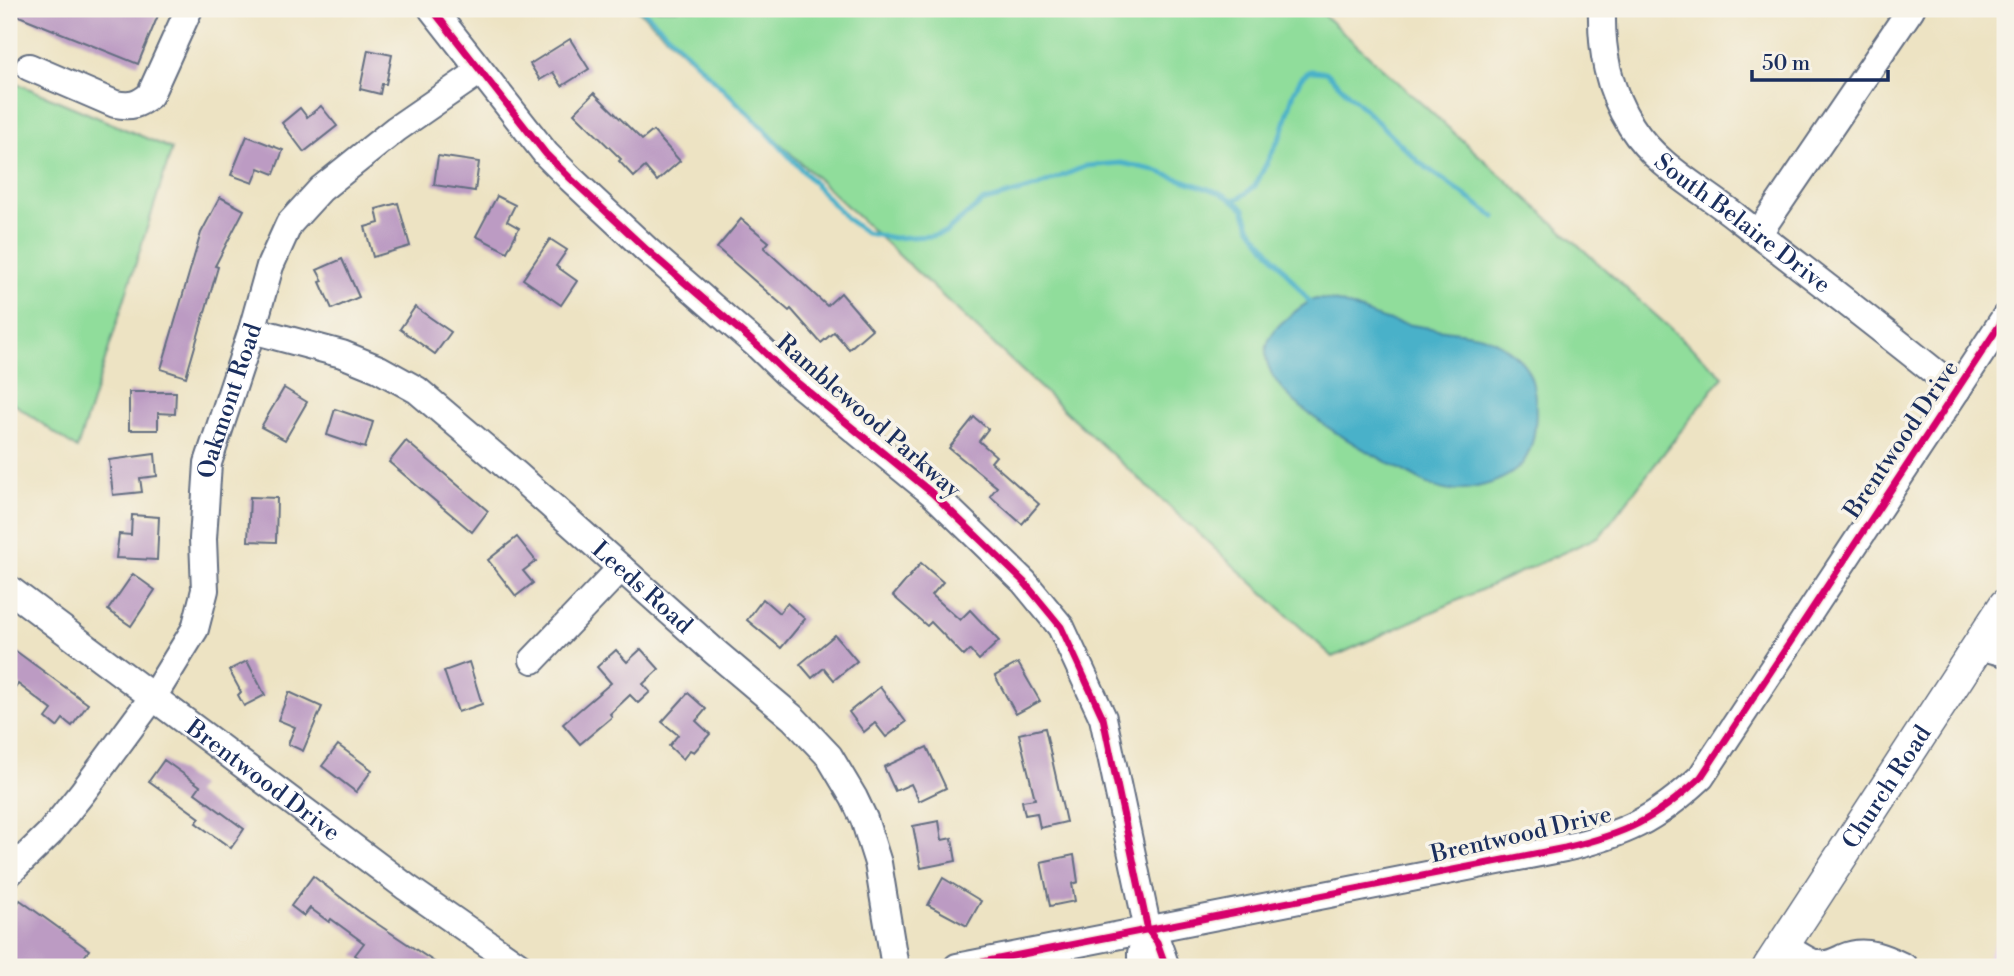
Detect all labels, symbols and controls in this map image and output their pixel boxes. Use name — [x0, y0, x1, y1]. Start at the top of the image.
scale bar — [1752, 38, 1888, 82]
text: 50 m — [1762, 51, 1810, 77]
street label: South Belaire Drive — [1647, 147, 1836, 300]
street label: Oakmont Road — [193, 319, 269, 479]
street label: Ramblewood Parkway — [770, 328, 967, 505]
street label: Brentwood Drive — [1837, 355, 1966, 525]
street label: Leeds Road — [585, 535, 699, 641]
street label: Brentwood Drive — [179, 713, 346, 848]
street label: Church Road — [1836, 720, 1939, 855]
street label: Brentwood Drive — [1427, 800, 1615, 871]

